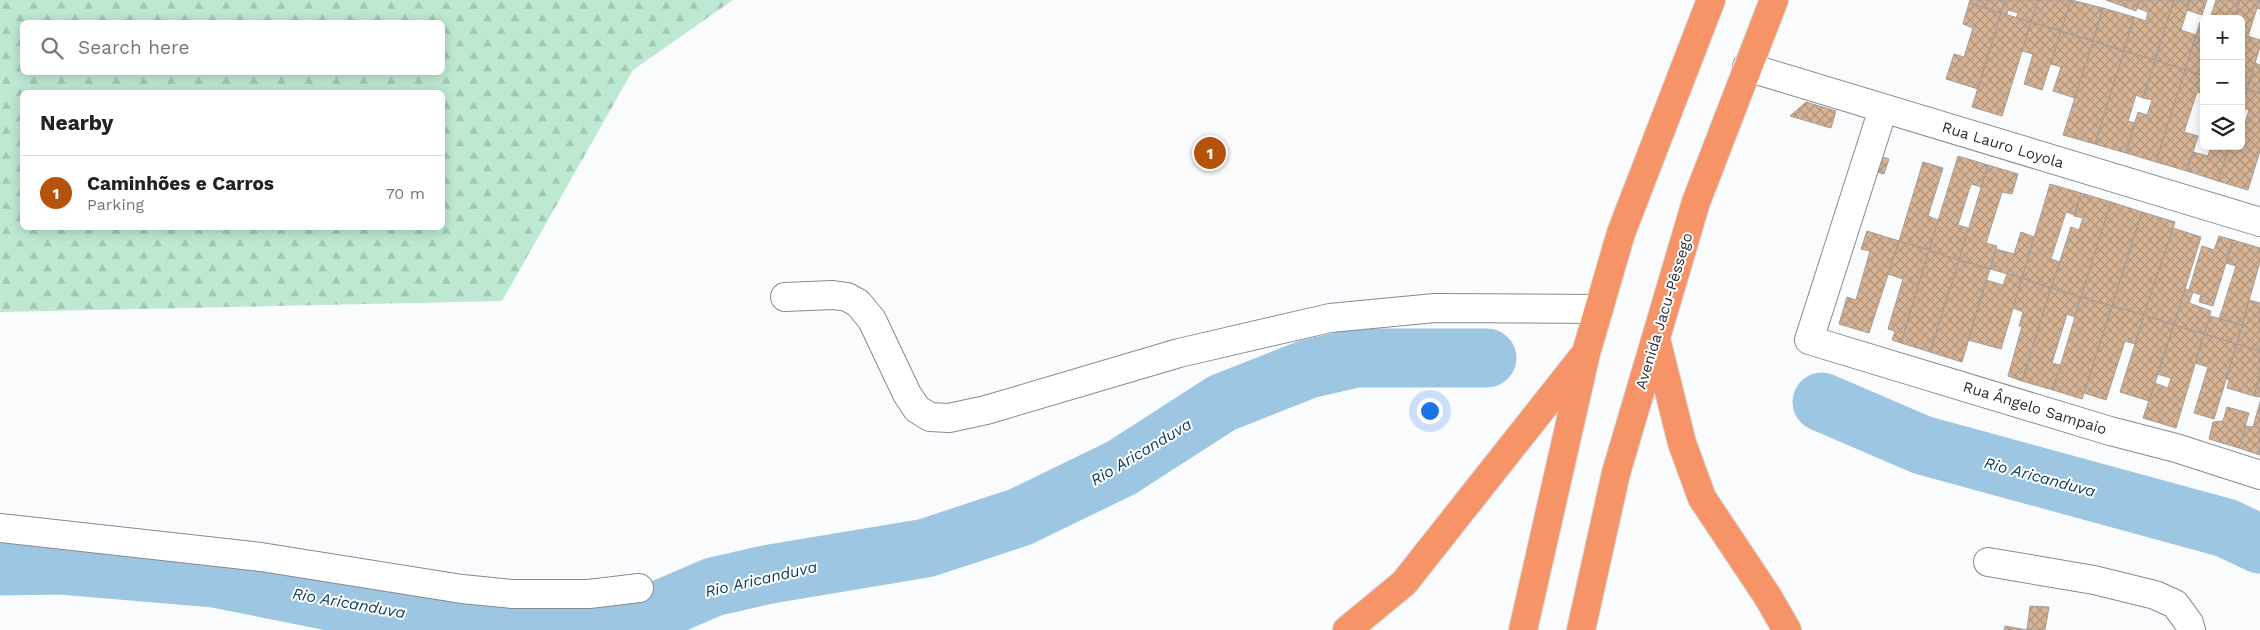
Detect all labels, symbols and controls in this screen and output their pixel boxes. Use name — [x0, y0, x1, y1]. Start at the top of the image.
map controls — [2200, 15, 2245, 150]
button: + — [2200, 15, 2245, 60]
search box — [20, 20, 445, 75]
icon: search — [38, 34, 66, 62]
text: Search here — [78, 36, 189, 59]
button: − — [2200, 60, 2245, 105]
button: layers — [2200, 105, 2245, 150]
text: Nearby — [40, 110, 113, 135]
street label: Rua Lauro Loyola — [1940, 118, 2067, 172]
pin: 1 — [1194, 134, 1226, 172]
text: Caminhões e Carros — [87, 172, 274, 195]
text: 1 — [53, 184, 59, 203]
text: 70 m — [386, 184, 425, 203]
text: Parking — [87, 195, 144, 214]
street label: Avenida Jacu-Pêssego — [1632, 231, 1696, 391]
street label: Rua Ângelo Sampaio — [1961, 378, 2109, 438]
your location — [1417, 398, 1443, 424]
water label: Rio Aricanduva — [1087, 414, 1195, 490]
water label: Rio Aricanduva — [1982, 453, 2098, 501]
water label: Rio Aricanduva — [703, 557, 819, 601]
water label: Rio Aricanduva — [291, 584, 407, 622]

